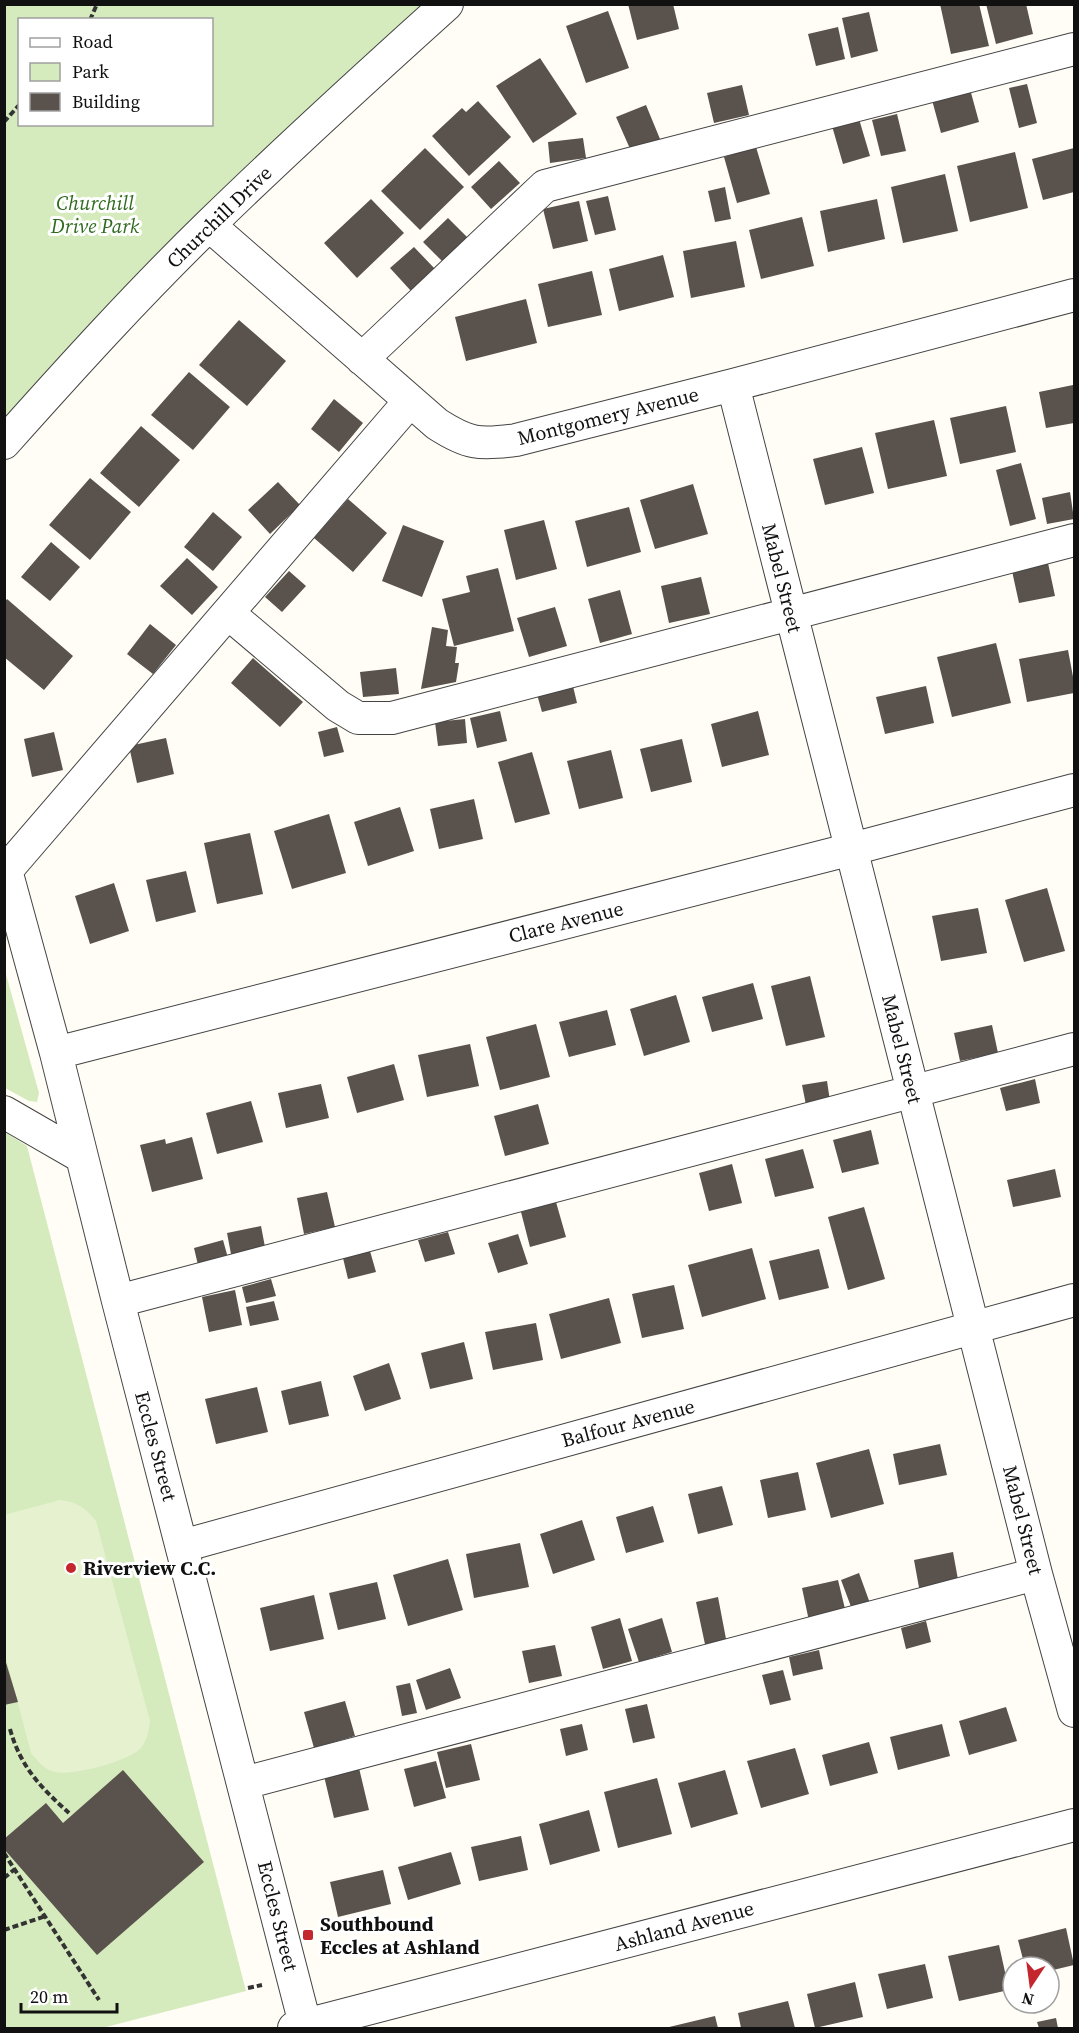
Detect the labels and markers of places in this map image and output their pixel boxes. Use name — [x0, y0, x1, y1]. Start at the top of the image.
place label: Riverview C.C. — [83, 1554, 216, 1582]
marker: Riverview C.C. — [64, 1561, 78, 1575]
place label: Southbound Eccles at Ashland — [320, 1910, 480, 1961]
marker: Southbound Eccles at Ashland — [301, 1928, 315, 1942]

